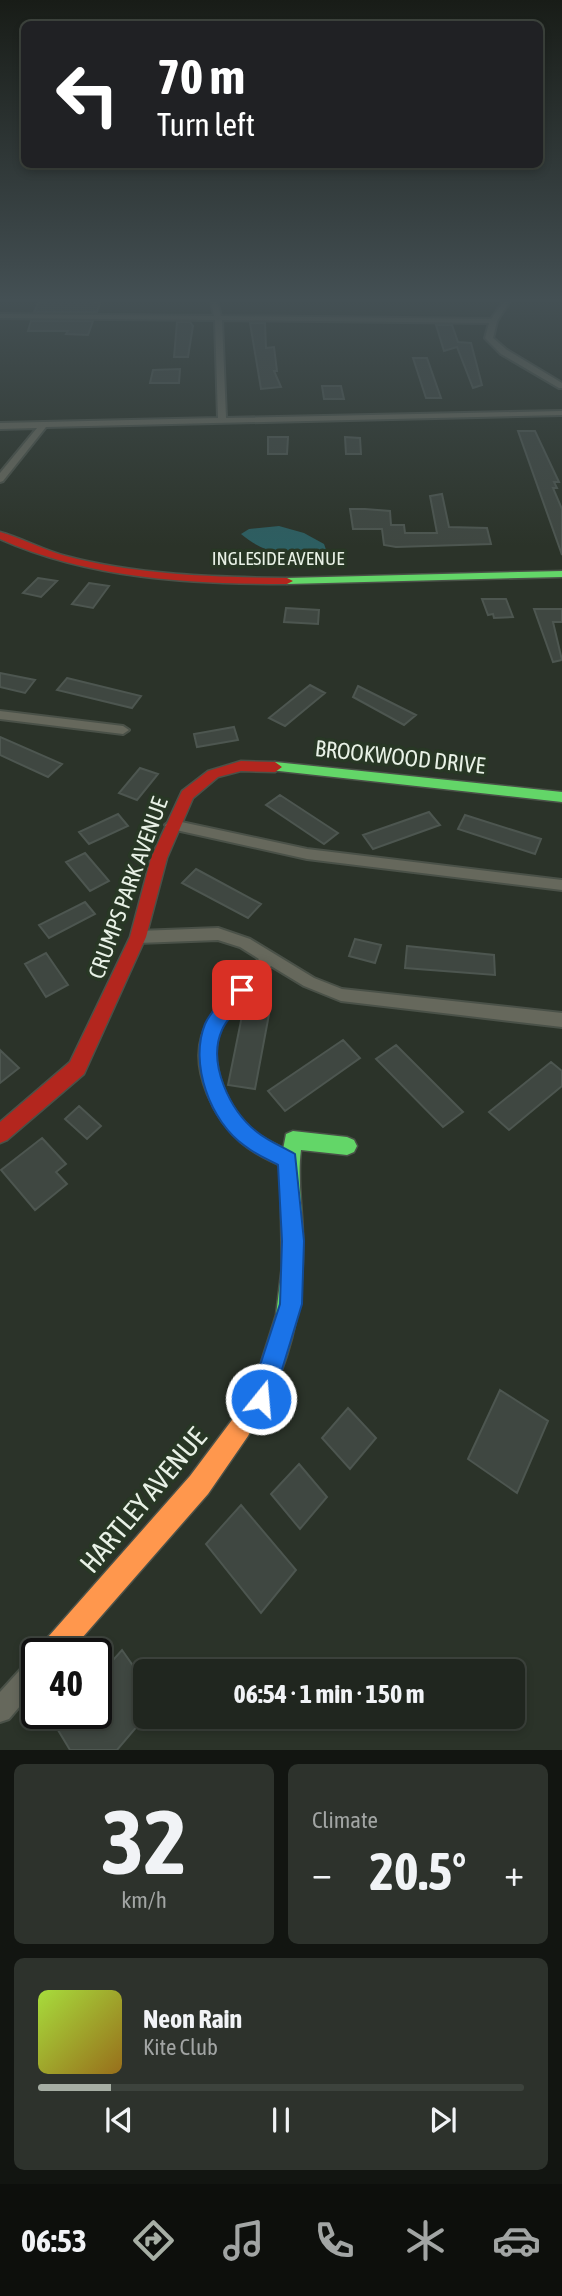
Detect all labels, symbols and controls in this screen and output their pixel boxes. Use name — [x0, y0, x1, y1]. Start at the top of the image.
text: 70 m — [157, 48, 245, 104]
icon: left — [42, 49, 133, 140]
text: Turn left — [157, 106, 255, 143]
street label: INGLESIDE AVENUE — [212, 547, 344, 569]
street label: BROOKWOOD DRIVE — [314, 735, 487, 779]
street label: CRUMPS PARK AVENUE — [83, 794, 173, 982]
pin — [212, 960, 272, 1020]
icon: arrive — [223, 971, 261, 1009]
position arrow — [224, 1362, 298, 1436]
street label: HARTLEY AVENUE — [73, 1421, 213, 1579]
speed limit sign: 40 — [21, 1638, 112, 1729]
text: 06:54 · 1 min · 150 m — [234, 1679, 424, 1709]
text: 32 — [101, 1789, 187, 1893]
text: Climate — [312, 1807, 378, 1833]
text: 20.5° — [370, 1841, 466, 1901]
text: − — [312, 1851, 332, 1894]
text: + — [504, 1851, 524, 1894]
text: km/h — [121, 1887, 167, 1913]
text: Neon Rain — [143, 2004, 242, 2034]
text: Kite Club — [143, 2034, 218, 2060]
icon: previous — [100, 2101, 138, 2139]
icon: pause — [262, 2101, 300, 2139]
icon: next — [424, 2101, 462, 2139]
icon: directions — [129, 2216, 178, 2265]
icon: music — [219, 2216, 268, 2265]
icon: phone — [310, 2216, 359, 2265]
icon: climate — [401, 2216, 450, 2265]
icon: car — [492, 2216, 541, 2265]
text: 06:53 — [21, 2222, 87, 2259]

